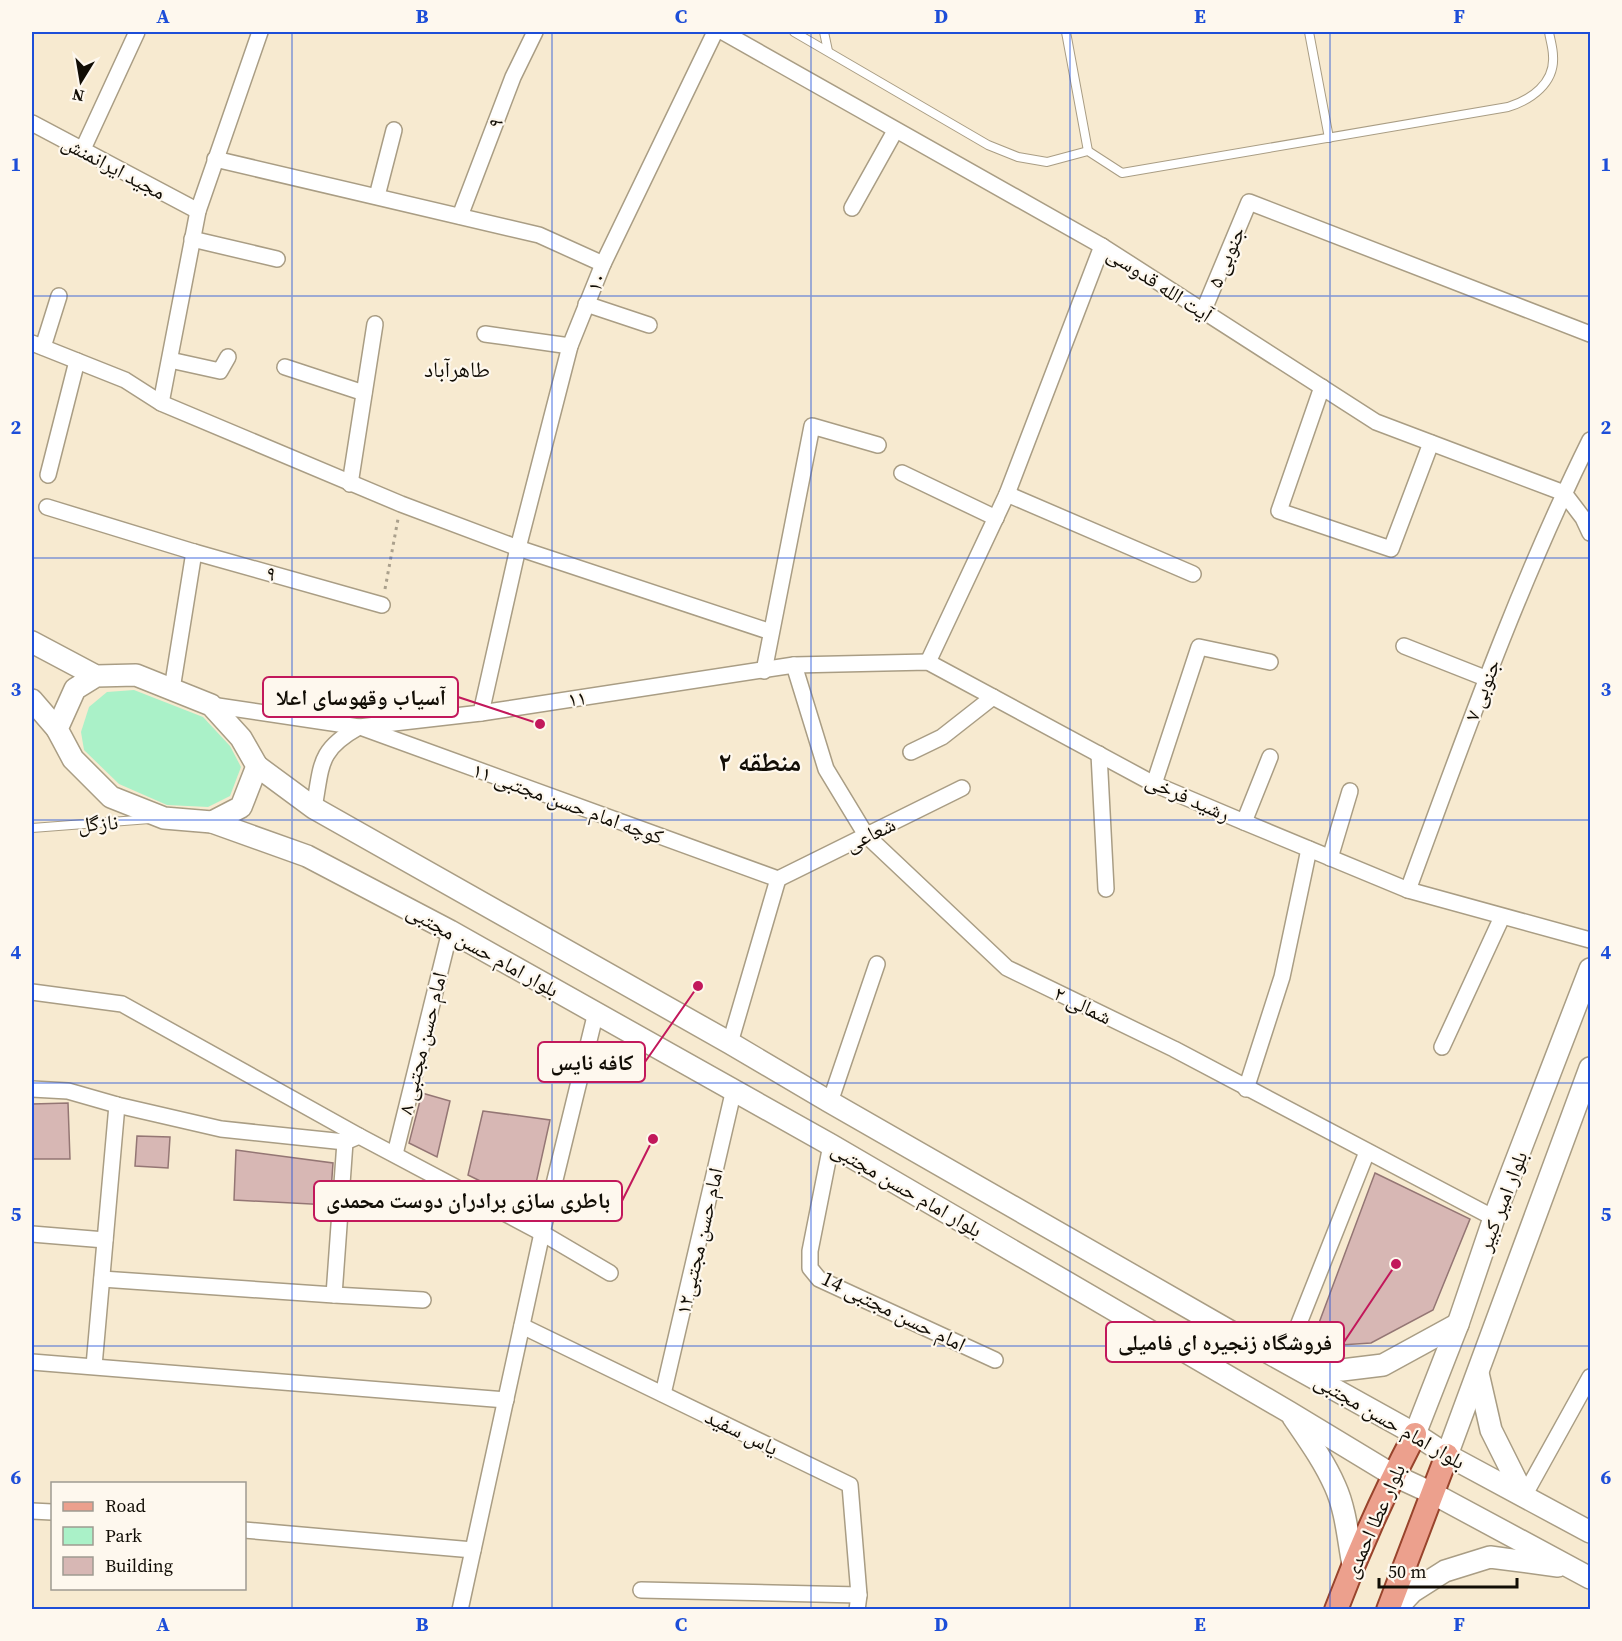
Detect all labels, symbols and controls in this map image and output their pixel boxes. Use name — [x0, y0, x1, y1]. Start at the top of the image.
text: A — [156, 2, 170, 30]
text: B — [415, 2, 429, 30]
text: C — [675, 2, 687, 30]
text: D — [934, 2, 948, 30]
text: E — [1194, 2, 1206, 30]
text: F — [1453, 2, 1465, 30]
north arrow — [51, 51, 111, 111]
text: N — [70, 84, 86, 108]
street label: ۹ — [480, 113, 510, 133]
street label: مجید ایرانمنش — [57, 128, 171, 206]
text: 1 — [11, 150, 21, 178]
text: 1 — [1601, 150, 1611, 178]
street label: ۵ جنوبی — [1200, 222, 1252, 292]
street label: آیت الله قدوسی — [1102, 239, 1219, 329]
street label: ۱۰ — [579, 268, 613, 296]
district label: طاهرآباد — [424, 354, 490, 384]
text: 2 — [11, 413, 22, 441]
text: 2 — [1601, 413, 1612, 441]
street label: ۹ — [262, 558, 280, 588]
street label: ۷ جنوبی — [1457, 655, 1507, 725]
text: 3 — [11, 675, 22, 703]
text: 3 — [1601, 675, 1612, 703]
callout: آسیاب وقهوسای اعلا — [263, 677, 458, 717]
text: آسیاب وقهوسای اعلا — [276, 682, 446, 712]
street label: ۱۱ — [566, 682, 588, 714]
district label: منطقه ۲ — [719, 743, 801, 780]
street label: کوچه امام حسن مجتبی ۱۱ — [468, 755, 668, 851]
street label: رشید فرخی — [1141, 766, 1235, 828]
street label: نازگل — [77, 807, 119, 839]
street label: شعاعی — [840, 809, 900, 859]
street label: بلوار امام حسن مجتبی — [402, 896, 564, 1004]
text: 4 — [11, 938, 22, 966]
text: 4 — [1601, 938, 1612, 966]
street label: امام حسن مجتبی ۸ — [390, 969, 454, 1117]
street label: ۲ شمالی — [1049, 979, 1117, 1031]
callout: کافه نایس — [538, 1042, 645, 1082]
text: کافه نایس — [550, 1047, 634, 1077]
street label: بلوار امام حسن مجتبی — [826, 1134, 988, 1244]
street label: بلوار امیر کبیر — [1469, 1147, 1534, 1256]
street label: امام حسن مجتبی۱۲ — [668, 1165, 730, 1317]
callout: باطری سازی برادران دوست محمدی — [314, 1181, 622, 1221]
text: باطری سازی برادران دوست محمدی — [326, 1185, 610, 1215]
text: 5 — [11, 1200, 22, 1228]
text: 5 — [1601, 1200, 1612, 1228]
street label: امام حسن مجتبی 14 — [817, 1264, 971, 1358]
callout: فروشگاه زنجیره ای فامیلی — [1106, 1322, 1344, 1362]
text: فروشگاه زنجیره ای فامیلی — [1118, 1327, 1332, 1357]
street label: بلوار امام حسن مجتبی — [1309, 1366, 1471, 1476]
street label: یاس سفید — [701, 1402, 783, 1462]
street label: بلوار عطا احمدی — [1336, 1459, 1412, 1583]
text: 6 — [11, 1463, 22, 1491]
text: 6 — [1601, 1463, 1612, 1491]
legend — [51, 1482, 246, 1590]
text: Road — [105, 1493, 146, 1518]
text: Park — [105, 1523, 142, 1548]
scale bar — [1379, 1551, 1517, 1589]
text: Building — [105, 1553, 173, 1578]
text: 50 m — [1388, 1559, 1426, 1584]
text: A — [156, 1610, 170, 1638]
text: B — [415, 1610, 429, 1638]
text: C — [675, 1610, 687, 1638]
text: D — [934, 1610, 948, 1638]
text: E — [1194, 1610, 1206, 1638]
text: F — [1453, 1610, 1465, 1638]

